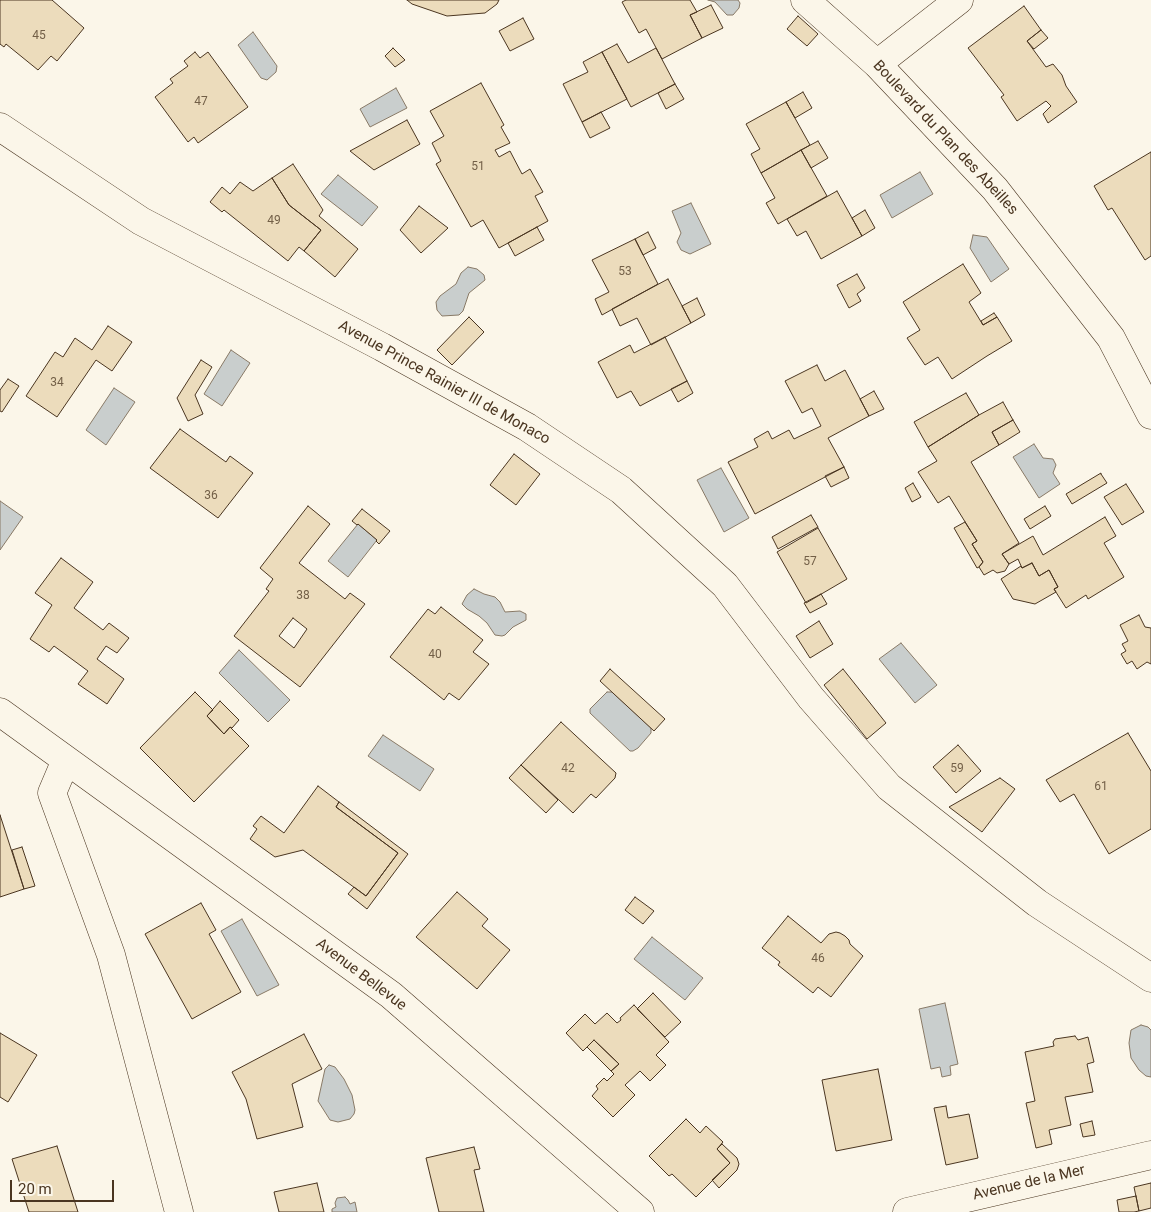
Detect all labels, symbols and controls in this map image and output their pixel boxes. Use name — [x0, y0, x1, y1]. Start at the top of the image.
house number: 45 — [32, 29, 46, 43]
street label: Boulevard du Plan des Abeilles — [869, 57, 1021, 219]
house number: 47 — [194, 95, 208, 109]
house number: 51 — [471, 160, 485, 174]
house number: 49 — [267, 214, 281, 228]
house number: 53 — [618, 265, 632, 279]
street label: Avenue Prince Rainier III de Monaco — [335, 317, 553, 449]
house number: 34 — [50, 376, 64, 390]
house number: 36 — [204, 489, 218, 503]
house number: 57 — [803, 555, 817, 569]
house number: 38 — [296, 589, 310, 603]
house number: 40 — [428, 648, 442, 662]
house number: 42 — [561, 762, 575, 776]
house number: 59 — [950, 762, 964, 776]
house number: 61 — [1094, 780, 1108, 794]
street label: Avenue Bellevue — [312, 935, 410, 1015]
house number: 46 — [811, 952, 825, 966]
street label: Avenue de la Mer — [971, 1161, 1087, 1205]
scale bar — [12, 1170, 116, 1202]
text: 20 m — [18, 1180, 52, 1198]

